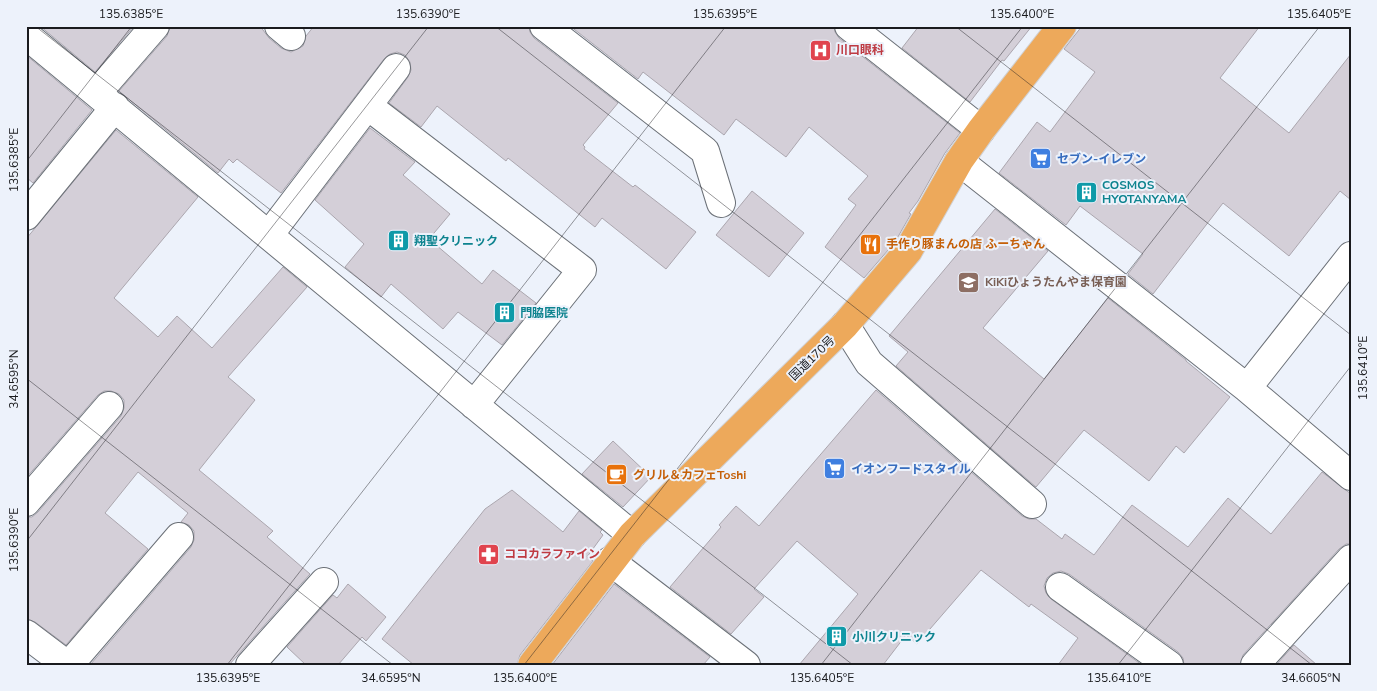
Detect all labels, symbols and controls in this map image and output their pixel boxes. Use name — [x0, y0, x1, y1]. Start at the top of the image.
text: 135.6385°E — [99, 6, 163, 22]
text: 135.6390°E — [396, 6, 460, 22]
text: 135.6395°E — [693, 6, 757, 22]
text: 135.6400°E — [990, 6, 1054, 22]
text: 135.6405°E — [1287, 6, 1351, 22]
hospital icon: 川口眼科 — [808, 38, 832, 62]
place label: 川口眼科 — [836, 42, 884, 58]
text: 135.6385°E — [6, 128, 22, 192]
supermarket icon: セブン-イレブン — [1029, 147, 1053, 171]
place label: セブン-イレブン — [1057, 151, 1146, 167]
place label: COSMOS HYOTANYAMA — [1102, 177, 1186, 207]
building icon: COSMOS HYOTANYAMA — [1074, 180, 1098, 204]
building icon: 翔聖クリニック — [386, 229, 410, 253]
restaurant icon: 手作り豚まんの店 ふーちゃん — [858, 232, 882, 256]
place label: 翔聖クリニック — [414, 233, 498, 249]
place label: 手作り豚まんの店 ふーちゃん — [886, 236, 1045, 252]
school or university icon: KiKiひょうたんやま保育園 — [957, 270, 981, 294]
place label: KiKiひょうたんやま保育園 — [985, 274, 1127, 290]
building icon: 門脇医院 — [492, 301, 516, 325]
place label: 門脇医院 — [520, 305, 568, 321]
street label: 国道170号 — [786, 332, 838, 384]
text: 135.6410°E — [1355, 336, 1371, 400]
text: 34.6595°N — [6, 349, 22, 409]
supermarket icon: イオンフードスタイル — [823, 457, 847, 481]
place label: イオンフードスタイル — [851, 461, 971, 477]
cafe icon: グリル＆カフェToshi — [605, 463, 629, 487]
place label: グリル＆カフェToshi — [633, 467, 746, 483]
text: 135.6390°E — [6, 508, 22, 572]
pharmacy icon: ココカラファイン — [476, 542, 500, 566]
place label: ココカラファイン — [504, 546, 600, 562]
building icon: 小川クリニック — [824, 625, 848, 649]
place label: 小川クリニック — [852, 629, 936, 645]
text: 135.6395°E — [196, 670, 260, 686]
text: 34.6595°N — [361, 670, 421, 686]
text: 135.6400°E — [493, 670, 557, 686]
text: 135.6405°E — [790, 670, 854, 686]
text: 135.6410°E — [1087, 670, 1151, 686]
text: 34.6605°N — [1281, 670, 1341, 686]

